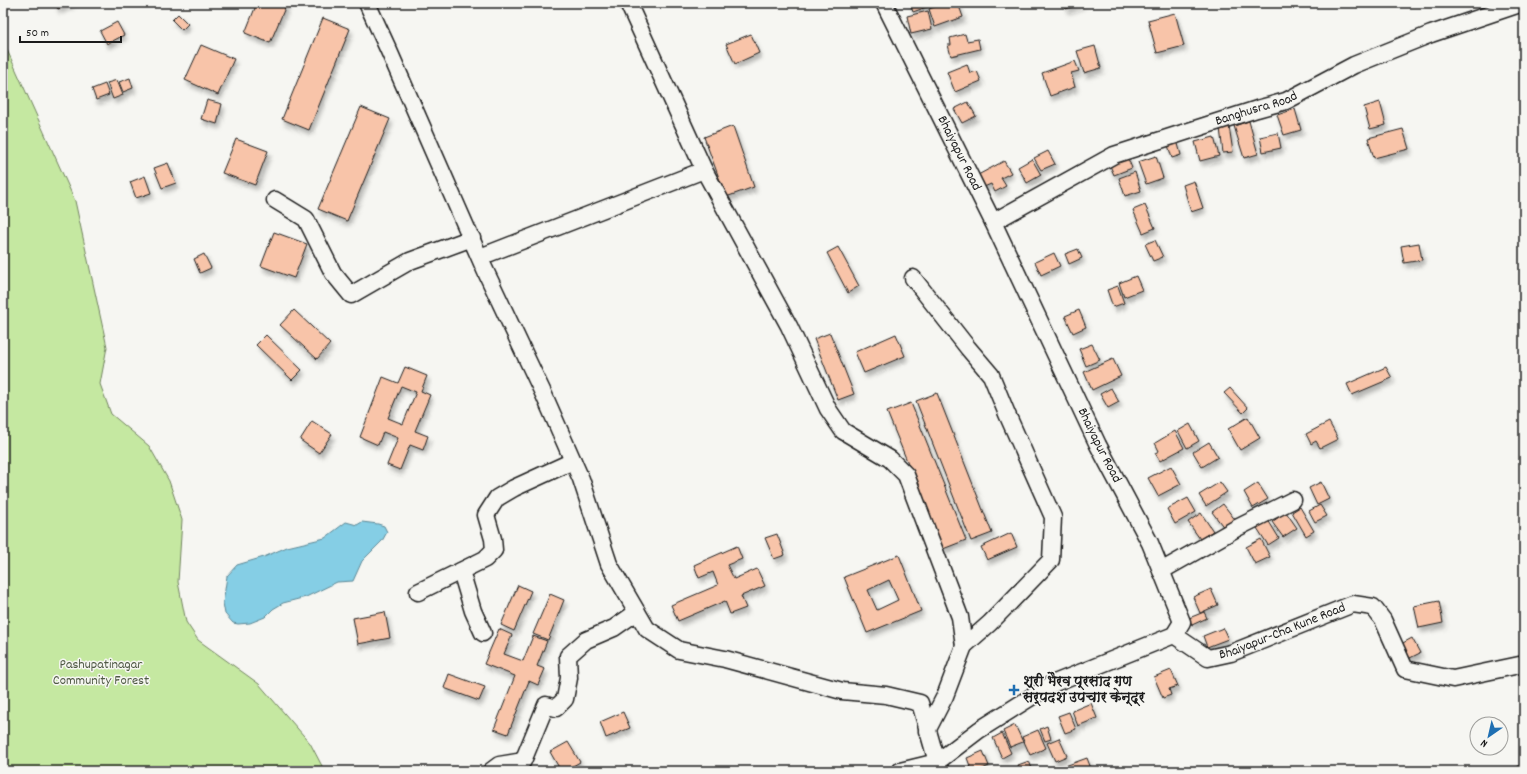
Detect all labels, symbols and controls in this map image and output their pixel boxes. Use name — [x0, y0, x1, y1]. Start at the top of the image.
scale bar — [20, 18, 121, 44]
text: 50 m — [26, 25, 49, 42]
street label: Banghusra Road — [1213, 87, 1301, 132]
street label: Bhaiyapur Road — [932, 112, 986, 194]
street label: Bhaiyapur Road — [1072, 405, 1126, 487]
street label: Bhaiyapur-Cha Kune Road — [1217, 598, 1349, 665]
park label: Pashupatinagar Community Forest — [53, 655, 149, 691]
place label: श्री भैरव प्रसाद गण सर्पदश उपचार केन्द्र — [1022, 671, 1146, 708]
marker: श्री भैरव प्रसाद गण सर्पदश उपचार केन्द्र — [1008, 684, 1020, 696]
north arrow — [1469, 716, 1509, 756]
text: N — [1477, 734, 1491, 751]

